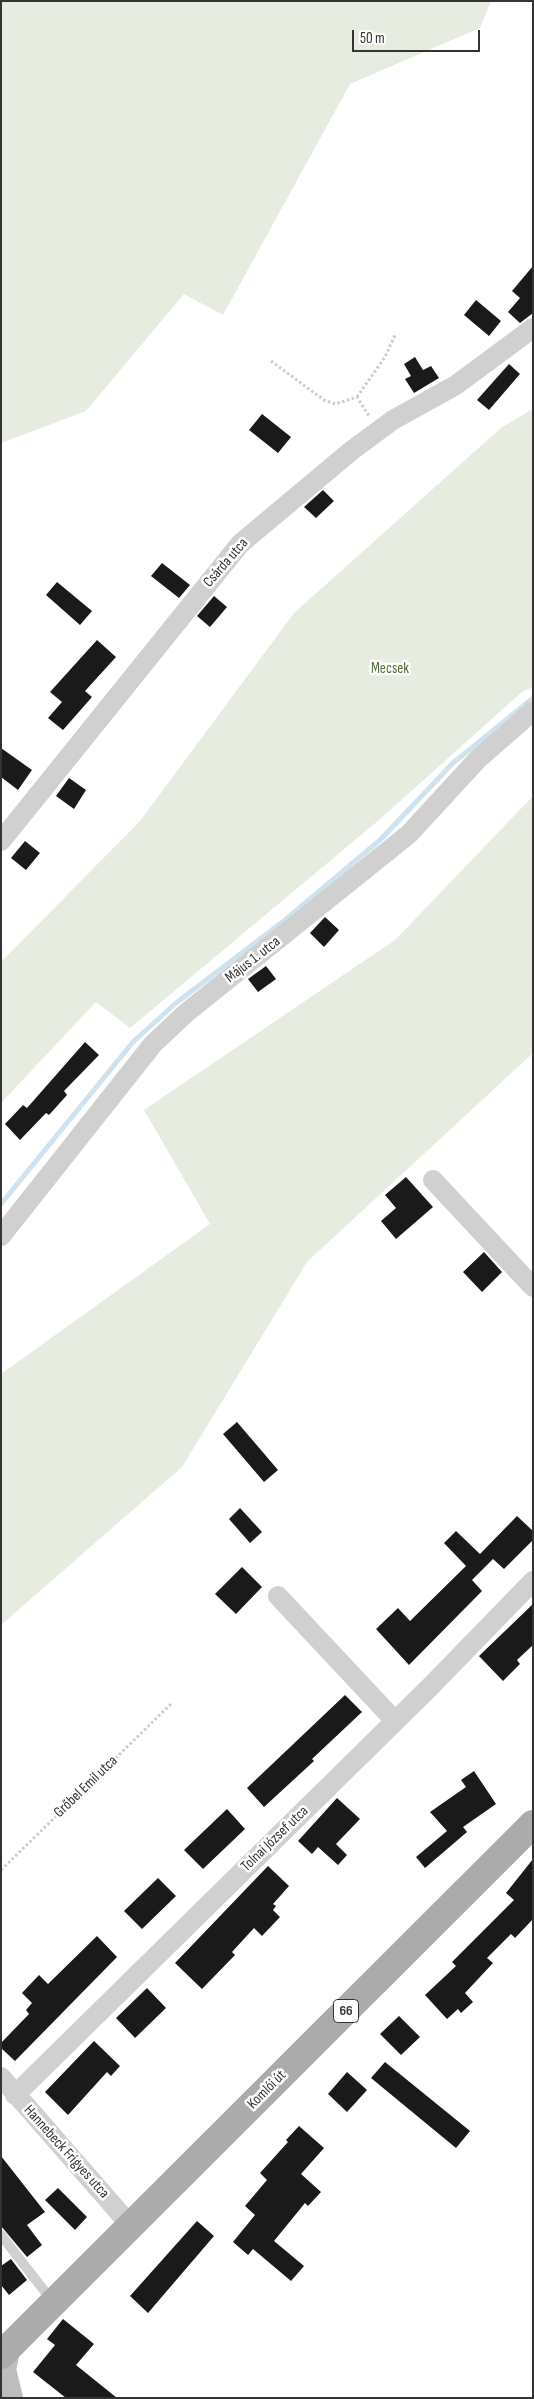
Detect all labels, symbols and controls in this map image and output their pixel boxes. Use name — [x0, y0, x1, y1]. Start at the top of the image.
scale bar — [354, 20, 482, 52]
text: 50 m — [360, 29, 385, 48]
street label: Csárda utca — [200, 535, 252, 591]
park label: Mecsek — [371, 660, 409, 678]
street label: Május 1. utca — [222, 933, 284, 987]
street label: Grőbel Emil utca — [51, 1752, 121, 1822]
street label: Tolnai József utca — [238, 1802, 312, 1876]
road number: 66 — [334, 2000, 358, 2022]
street label: Komlói út — [244, 2067, 290, 2113]
street label: Hannebeck Frigyes utca — [20, 2102, 112, 2202]

